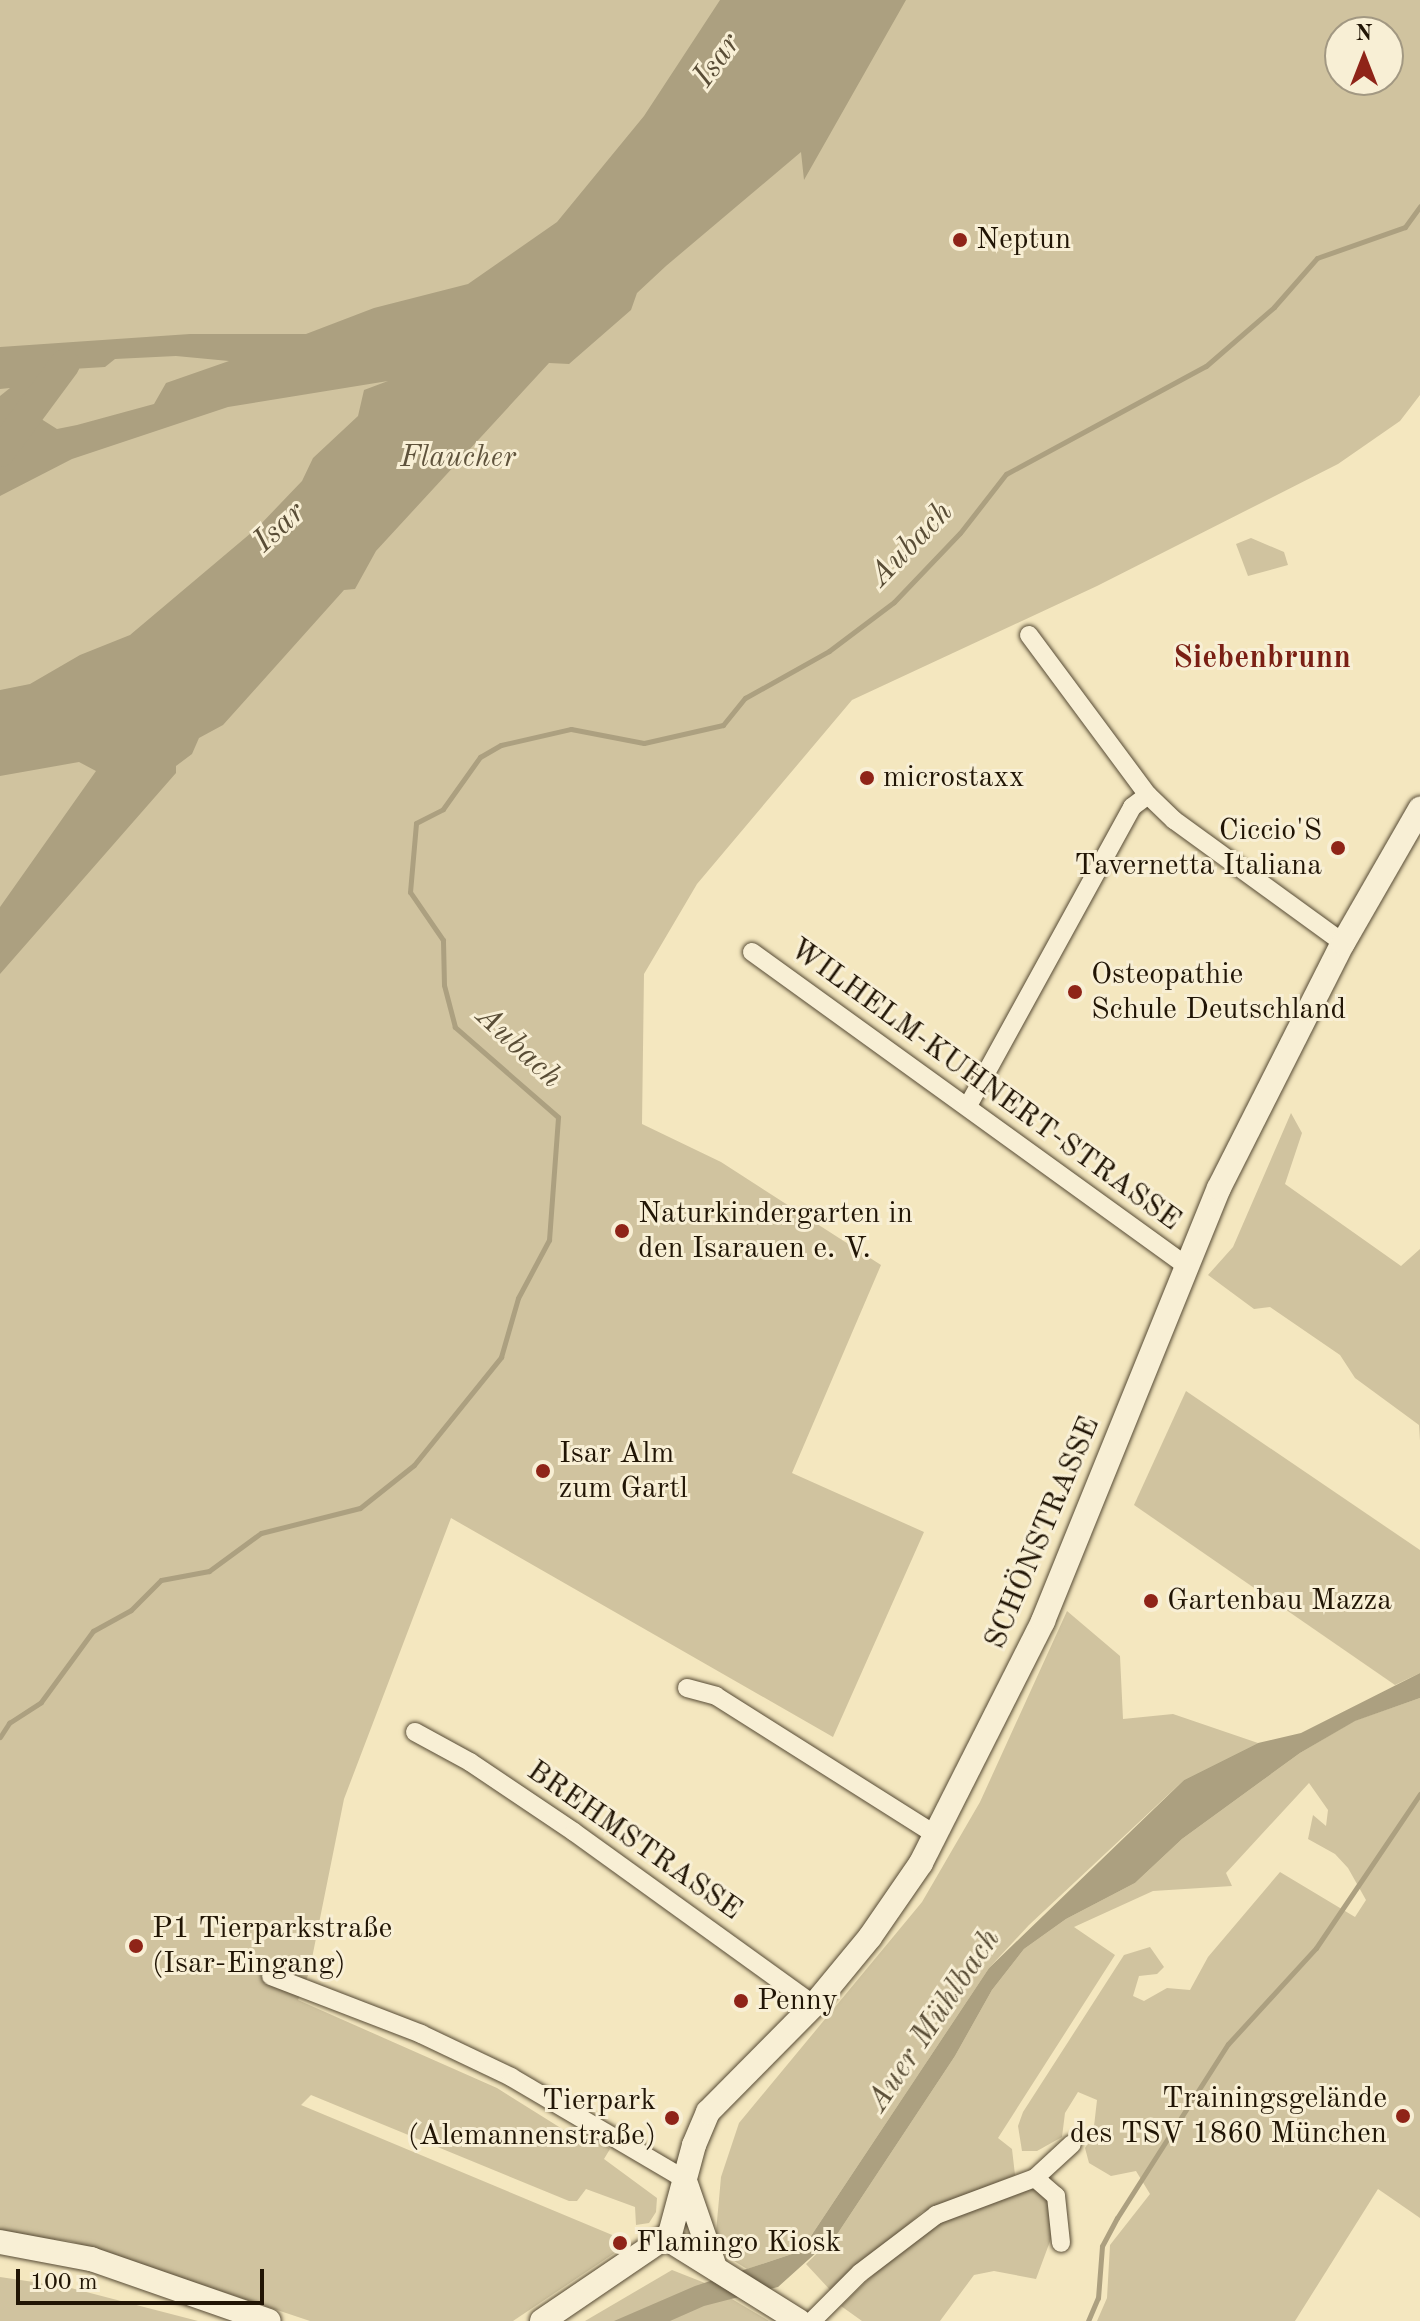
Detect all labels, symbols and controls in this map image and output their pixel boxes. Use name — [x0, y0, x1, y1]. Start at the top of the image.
north arrow — [1324, 16, 1404, 96]
text: N — [1356, 23, 1372, 45]
water label: Isar — [686, 27, 750, 95]
place label: Neptun — [976, 222, 1071, 258]
marker: Neptun — [951, 231, 969, 249]
park label: Flaucher — [400, 440, 516, 476]
water label: Isar — [246, 494, 314, 562]
water label: Aubach — [862, 494, 962, 596]
district label: Siebenbrunn — [1173, 640, 1351, 678]
place label: microstaxx — [883, 760, 1025, 796]
marker: microstaxx — [858, 769, 876, 787]
place label: Ciccio'S Tavernetta Italiana — [1074, 813, 1322, 884]
marker: Ciccio'S Tavernetta Italiana — [1329, 839, 1347, 857]
street label: WILHELM-KUHNERT-STRASSE — [782, 931, 1188, 1239]
place label: Osteopathie Schule Deutschland — [1091, 957, 1346, 1028]
marker: Osteopathie Schule Deutschland — [1066, 983, 1084, 1001]
water label: Aubach — [467, 998, 569, 1098]
place label: Naturkindergarten in den Isarauen e. V. — [638, 1196, 913, 1266]
marker: Naturkindergarten in den Isarauen e. V. — [613, 1222, 631, 1240]
street label: SCHÖNSTRASSE — [978, 1411, 1108, 1655]
place label: Isar Alm zum Gartl — [559, 1436, 688, 1506]
marker: Isar Alm zum Gartl — [534, 1462, 552, 1480]
place label: Gartenbau Mazza — [1167, 1583, 1392, 1619]
marker: Gartenbau Mazza — [1142, 1592, 1160, 1610]
street label: BREHMSTRASSE — [520, 1753, 748, 1929]
place label: P1 Tierparkstraße (Isar-Eingang) — [152, 1911, 392, 1982]
water label: Auer Mühlbach — [860, 1922, 1010, 2120]
marker: P1 Tierparkstraße (Isar-Eingang) — [127, 1937, 145, 1955]
place label: Penny — [757, 1983, 838, 2019]
marker: Penny — [732, 1992, 750, 2010]
place label: Trainingsgelände des TSV 1860 München — [1070, 2081, 1387, 2152]
place label: Tierpark (Alemannenstraße) — [408, 2083, 656, 2154]
marker: Trainingsgelände des TSV 1860 München — [1394, 2107, 1412, 2125]
marker: Tierpark (Alemannenstraße) — [663, 2109, 681, 2127]
place label: Flamingo Kiosk — [636, 2225, 841, 2261]
marker: Flamingo Kiosk — [611, 2234, 629, 2252]
scale bar — [20, 2253, 268, 2303]
text: 100 m — [30, 2271, 98, 2295]

